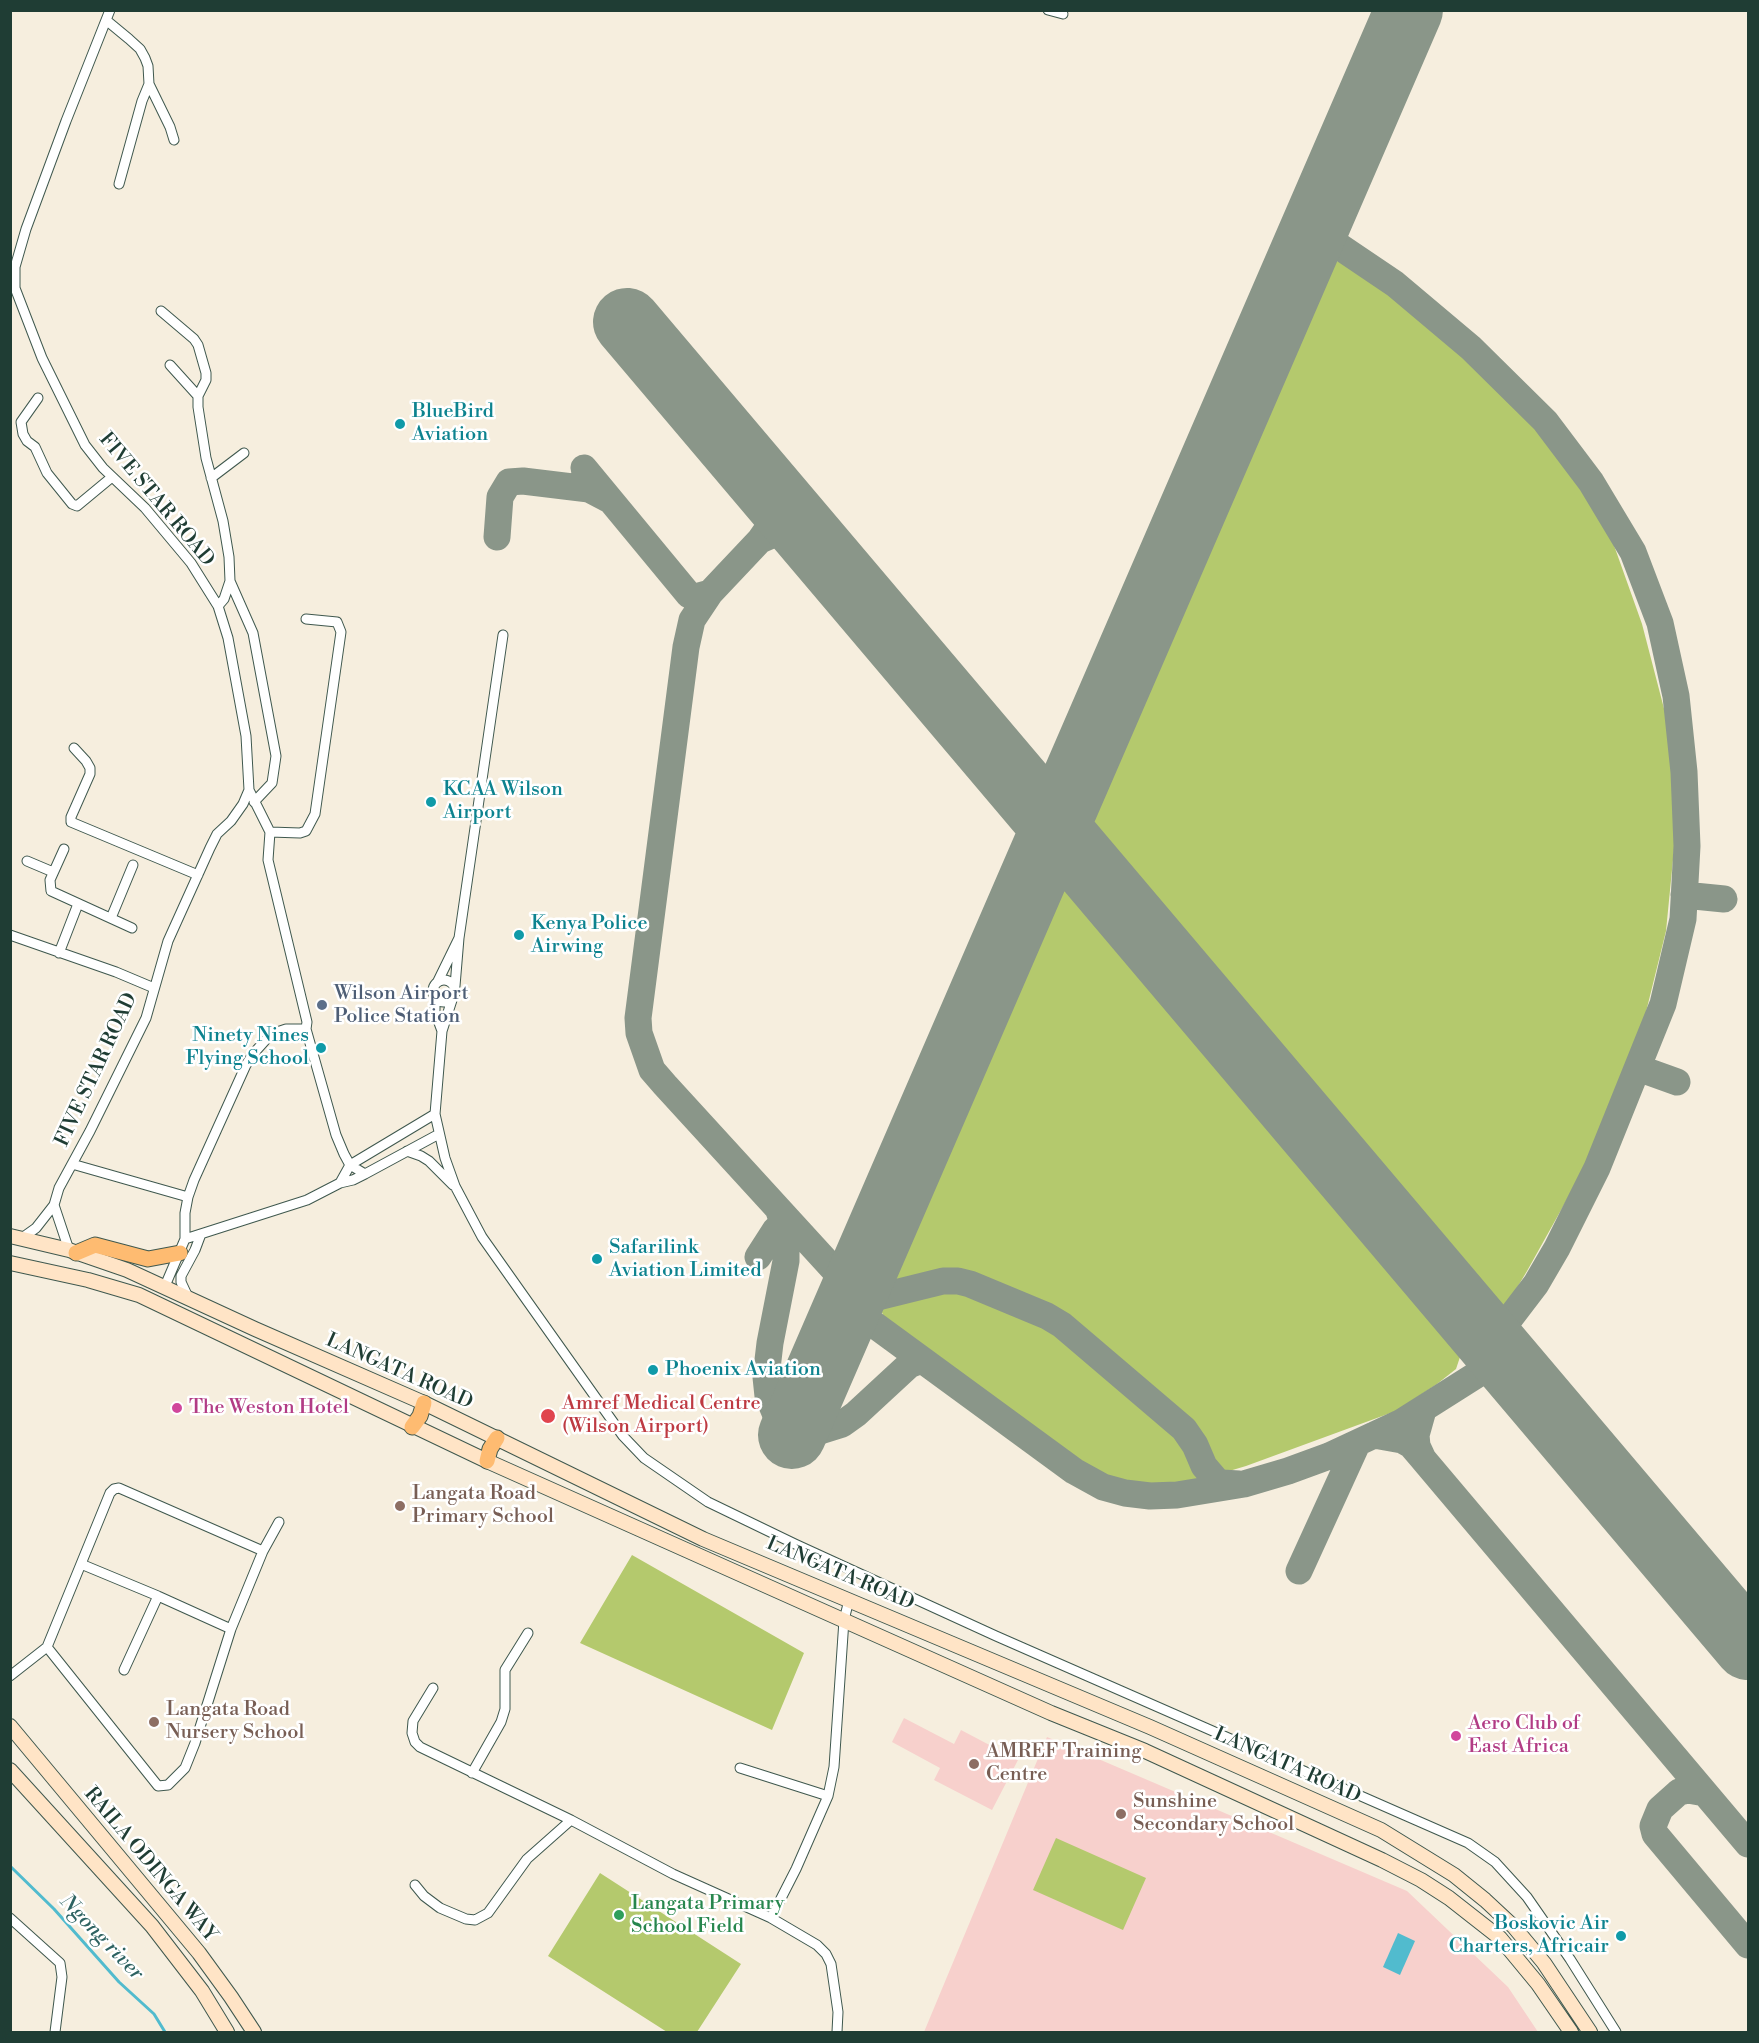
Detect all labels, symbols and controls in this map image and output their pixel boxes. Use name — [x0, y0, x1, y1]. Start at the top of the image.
place label: BlueBird Aviation — [412, 400, 494, 447]
marker: BlueBird Aviation — [393, 417, 407, 431]
street label: FIVE STAR ROAD — [93, 428, 219, 572]
place label: KCAA Wilson Airport — [443, 778, 563, 825]
marker: KCAA Wilson Airport — [424, 795, 438, 809]
place label: Kenya Police Airwing — [531, 912, 648, 959]
marker: Kenya Police Airwing — [512, 928, 526, 942]
place label: Wilson Airport Police Station — [334, 982, 469, 1029]
street label: FIVE STAR ROAD — [51, 989, 143, 1151]
marker: Wilson Airport Police Station — [315, 998, 329, 1012]
place label: Ninety Nines Flying School — [185, 1024, 309, 1071]
marker: Ninety Nines Flying School — [314, 1041, 328, 1055]
place label: Safarilink Aviation Limited — [609, 1236, 761, 1283]
marker: Safarilink Aviation Limited — [590, 1252, 604, 1266]
street label: LANGATA ROAD — [322, 1329, 476, 1415]
place label: Phoenix Aviation — [665, 1358, 821, 1382]
marker: Phoenix Aviation — [646, 1363, 660, 1377]
place label: Amref Medical Centre (Wilson Airport) — [562, 1392, 761, 1439]
place label: The Weston Hotel — [189, 1396, 349, 1420]
marker: The Weston Hotel — [170, 1401, 184, 1415]
marker: Amref Medical Centre (Wilson Airport) — [539, 1407, 557, 1425]
place label: Langata Road Primary School — [412, 1482, 554, 1529]
marker: Langata Road Primary School — [393, 1499, 407, 1513]
street label: LANGATA ROAD — [762, 1532, 918, 1616]
place label: Langata Road Nursery School — [166, 1698, 304, 1745]
place label: Aero Club of East Africa — [1468, 1712, 1580, 1759]
marker: Langata Road Nursery School — [147, 1715, 161, 1729]
street label: LANGATA ROAD — [1210, 1723, 1364, 1809]
marker: Aero Club of East Africa — [1449, 1729, 1463, 1743]
place label: AMREF Training Centre — [986, 1740, 1142, 1787]
marker: AMREF Training Centre — [967, 1757, 981, 1771]
street label: RAILA ODINGA WAY — [78, 1783, 222, 1947]
place label: Sunshine Secondary School — [1133, 1790, 1294, 1837]
marker: Sunshine Secondary School — [1114, 1807, 1128, 1821]
water label: Ngong river — [54, 1890, 148, 1986]
place label: Langata Primary School Field — [631, 1892, 784, 1939]
marker: Langata Primary School Field — [612, 1908, 626, 1922]
place label: Boskovic Air Charters, Africair — [1449, 1912, 1609, 1959]
marker: Boskovic Air Charters, Africair — [1614, 1929, 1628, 1943]

